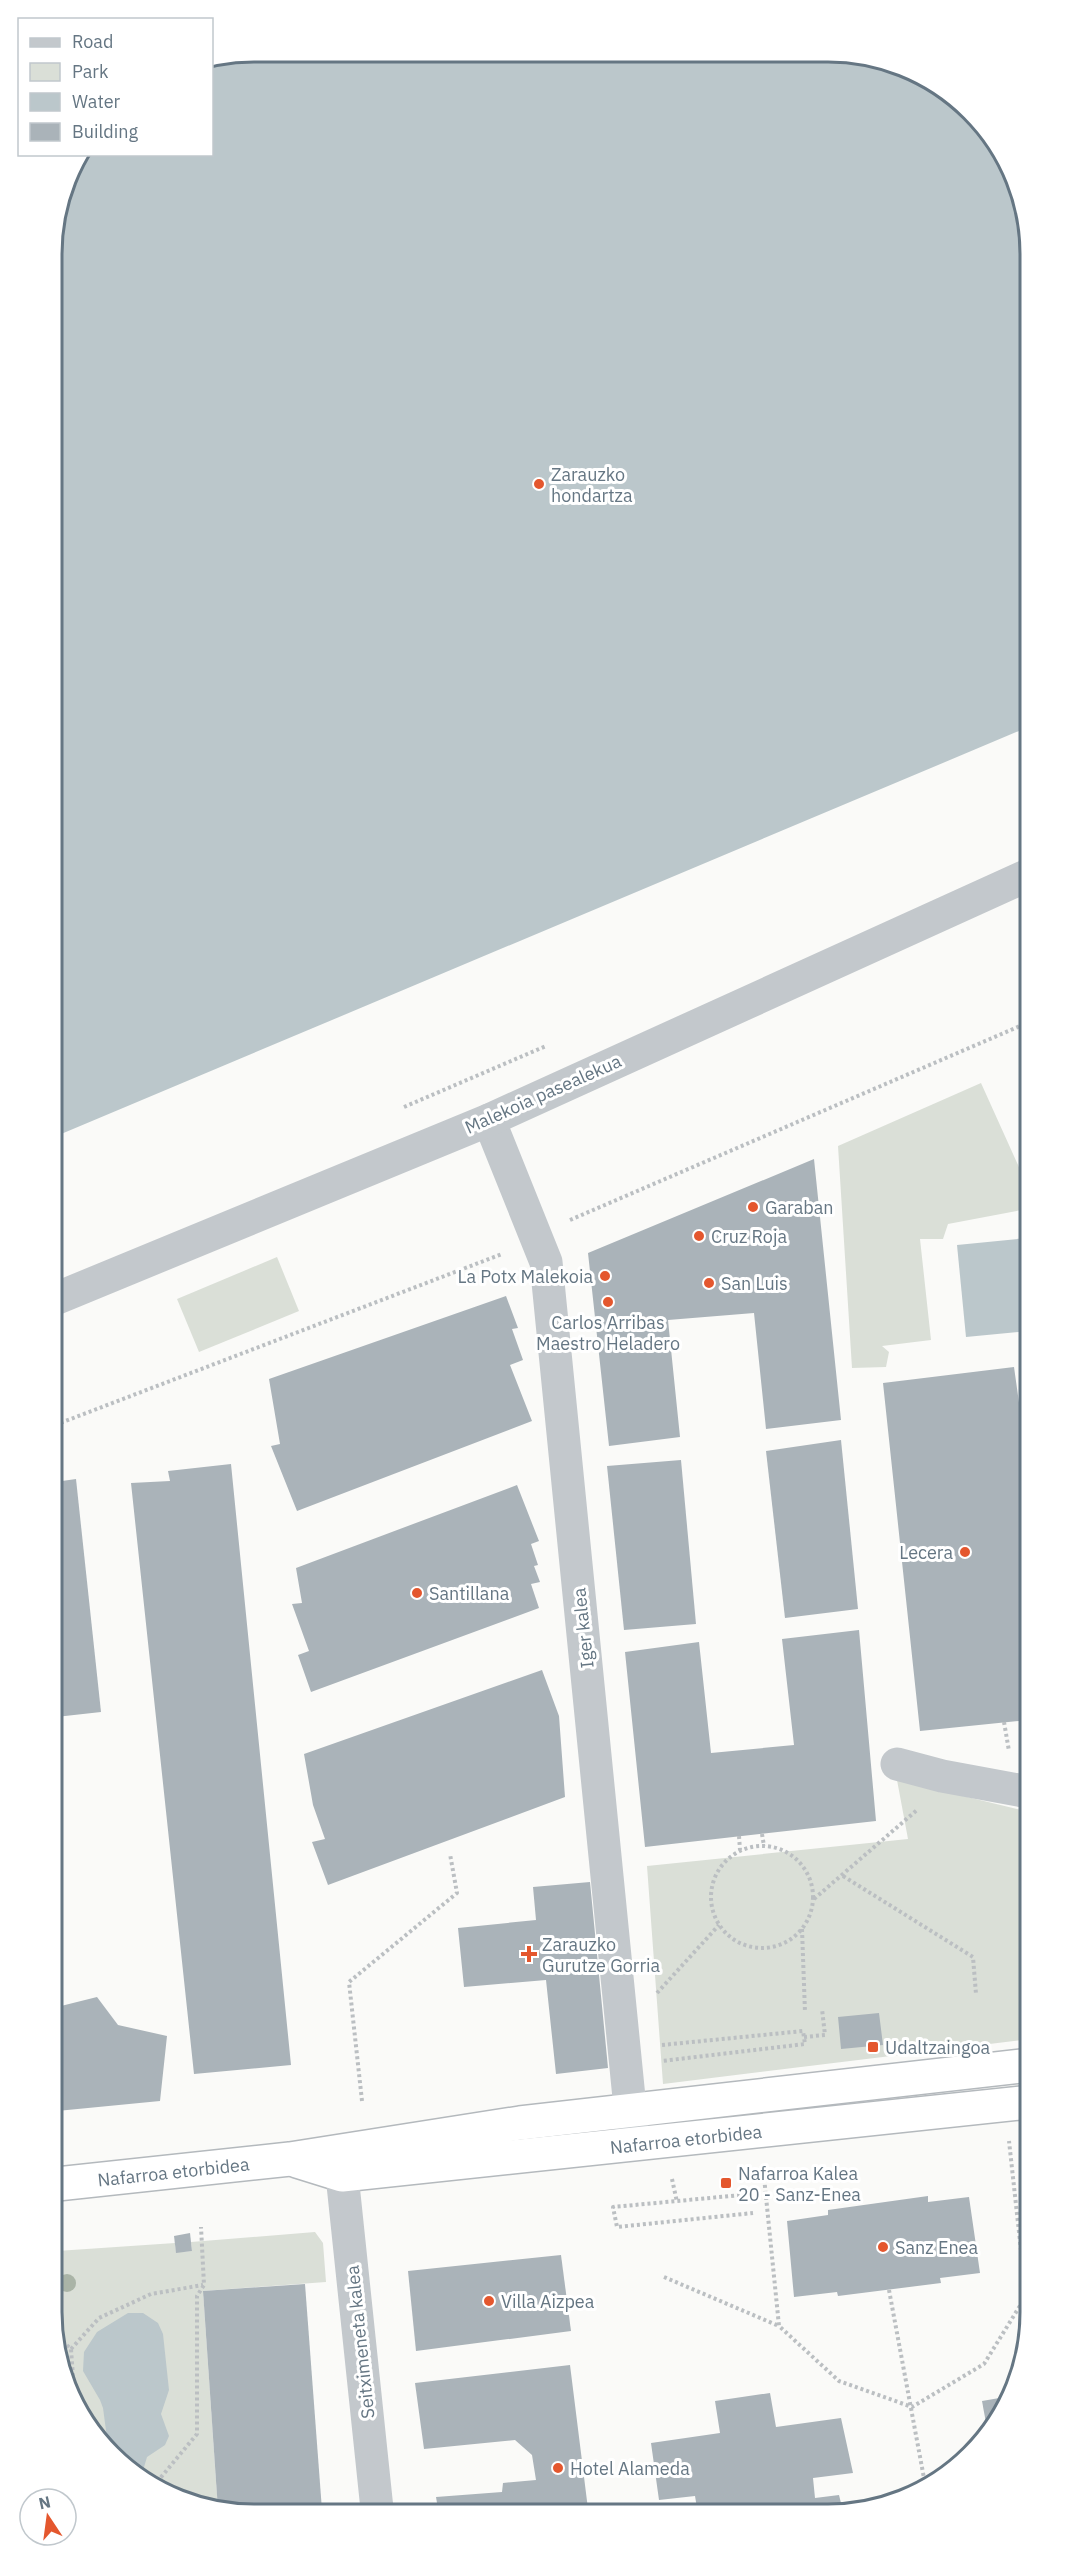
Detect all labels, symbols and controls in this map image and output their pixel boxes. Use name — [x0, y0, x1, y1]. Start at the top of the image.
legend — [18, 18, 213, 156]
text: Road — [72, 30, 113, 53]
text: Park — [72, 60, 109, 83]
text: Water — [72, 90, 121, 113]
text: Building — [72, 120, 139, 143]
place label: Zarauzko hondartza — [551, 463, 633, 507]
marker: Zarauzko hondartza — [532, 477, 546, 491]
street label: Malekoia pasealekua — [461, 1049, 625, 1139]
place label: Garaban — [765, 1196, 834, 1219]
marker: Garaban — [746, 1200, 760, 1214]
place label: Cruz Roja — [711, 1225, 787, 1248]
marker: Cruz Roja — [692, 1229, 706, 1243]
place label: La Potx Malekoia — [457, 1265, 593, 1288]
marker: La Potx Malekoia — [598, 1269, 612, 1283]
place label: San Luis — [721, 1272, 788, 1295]
marker: San Luis — [702, 1276, 716, 1290]
marker: Carlos Arribas Maestro Heladero — [601, 1295, 615, 1309]
place label: Carlos Arribas Maestro Heladero — [536, 1311, 680, 1355]
place label: Lecera — [899, 1541, 953, 1564]
marker: Lecera — [958, 1545, 972, 1559]
place label: Santillana — [429, 1582, 510, 1605]
marker: Santillana — [410, 1586, 424, 1600]
street label: Iger kalea — [567, 1586, 599, 1669]
place label: Zarauzko Gurutze Gorria — [542, 1933, 660, 1977]
marker: Zarauzko Gurutze Gorria — [520, 1945, 538, 1963]
place label: Udaltzaingoa — [885, 2036, 991, 2059]
marker: Udaltzaingoa — [866, 2040, 880, 2054]
street label: Nafarroa etorbidea — [609, 2119, 764, 2159]
street label: Nafarroa etorbidea — [96, 2152, 251, 2191]
place label: Nafarroa Kalea 20 - Sanz-Enea — [738, 2162, 861, 2206]
marker: Nafarroa Kalea 20 - Sanz-Enea — [719, 2176, 733, 2190]
place label: Sanz Enea — [895, 2236, 978, 2259]
marker: Sanz Enea — [876, 2240, 890, 2254]
street label: Seitximeneta kalea — [340, 2264, 379, 2420]
place label: Villa Aizpea — [501, 2290, 595, 2313]
marker: Villa Aizpea — [482, 2294, 496, 2308]
place label: Hotel Alameda — [570, 2457, 690, 2480]
marker: Hotel Alameda — [551, 2461, 565, 2475]
north arrow — [18, 2487, 78, 2547]
text: N — [37, 2491, 53, 2513]

